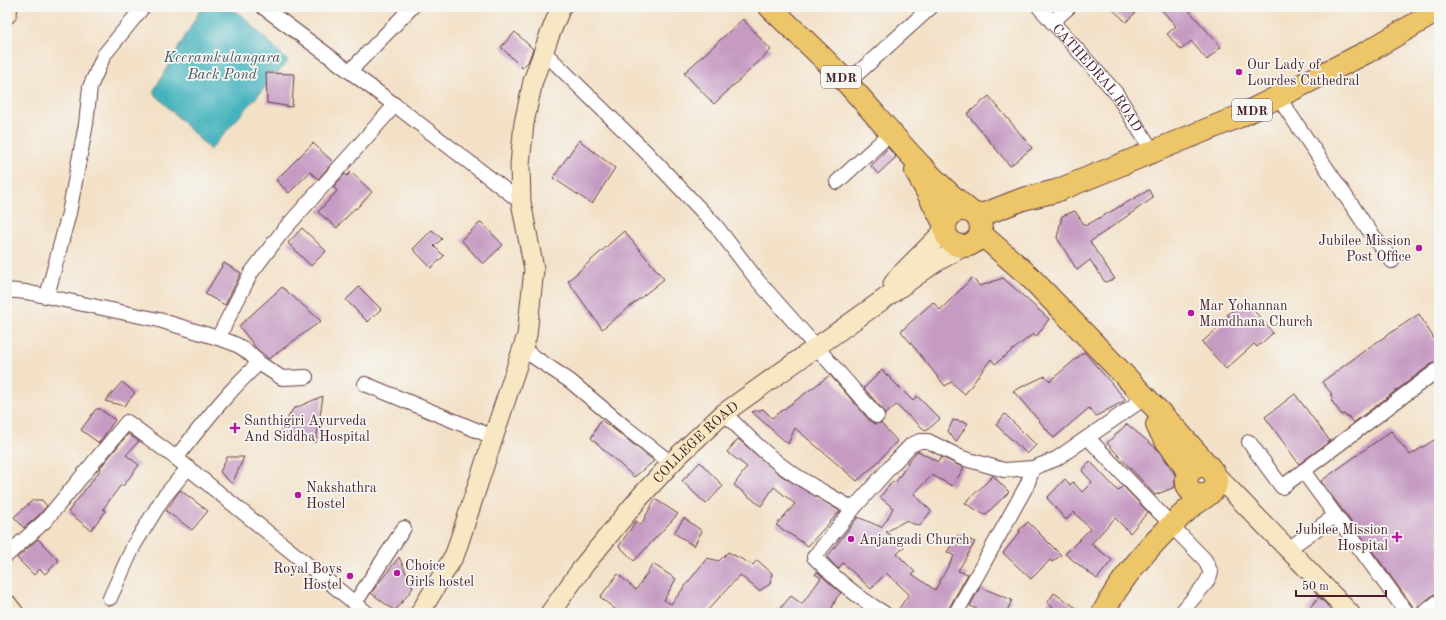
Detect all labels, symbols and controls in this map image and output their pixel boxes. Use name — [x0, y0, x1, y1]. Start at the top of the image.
street label: CATHEDRAL ROAD — [1050, 21, 1144, 134]
water label: Keeramkulangara Back Pond — [163, 51, 280, 83]
place label: Our Lady of Lourdes Cathedral — [1247, 58, 1359, 88]
road number: MDR — [821, 66, 861, 88]
marker: Our Lady of Lourdes Cathedral — [1234, 67, 1244, 77]
road number: MDR — [1232, 99, 1272, 121]
place label: Jubilee Mission Post Office — [1318, 234, 1411, 264]
marker: Jubilee Mission Post Office — [1414, 243, 1424, 253]
place label: Mar Yohannan Mamdhana Church — [1199, 299, 1313, 329]
marker: Mar Yohannan Mamdhana Church — [1186, 308, 1196, 318]
street label: COLLEGE ROAD — [651, 399, 741, 486]
place label: Santhigiri Ayurveda And Siddha Hospital — [244, 414, 370, 444]
marker: Santhigiri Ayurveda And Siddha Hospital — [229, 422, 241, 434]
place label: Nakshathra Hostel — [306, 481, 377, 511]
marker: Nakshathra Hostel — [293, 490, 303, 500]
place label: Jubilee Mission Hospital — [1295, 523, 1388, 553]
marker: Jubilee Mission Hospital — [1391, 531, 1403, 543]
place label: Anjangadi Church — [859, 533, 970, 547]
marker: Anjangadi Church — [846, 534, 856, 544]
place label: Choice Girls hostel — [405, 559, 474, 589]
place label: Royal Boys Hostel — [273, 562, 342, 592]
marker: Choice Girls hostel — [392, 568, 402, 578]
marker: Royal Boys Hostel — [345, 571, 355, 581]
scale bar — [1296, 572, 1386, 598]
text: 50 m — [1302, 580, 1329, 593]

